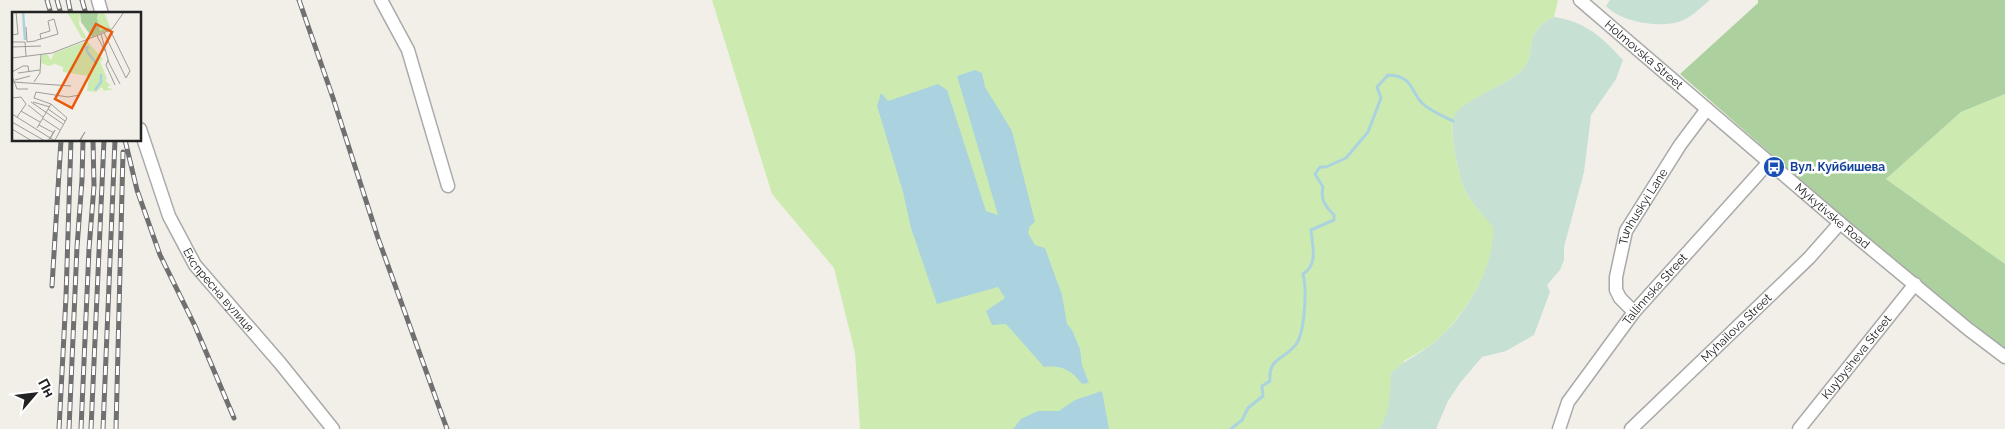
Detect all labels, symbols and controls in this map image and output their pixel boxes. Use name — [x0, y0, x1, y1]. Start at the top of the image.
inset map — [12, 12, 141, 141]
street label: Holmovska Street — [1602, 17, 1686, 92]
bus stop icon: Вул. Куйбишева — [1762, 155, 1786, 179]
place label: Вул. Куйбишева — [1790, 160, 1885, 174]
street label: Tunhuskyi Lane — [1616, 166, 1670, 246]
street label: Mykytivske Road — [1792, 180, 1872, 252]
street label: Експресна вулиця — [180, 246, 257, 335]
street label: Tallinnska Street — [1620, 251, 1690, 328]
street label: Myhailova Street — [1698, 291, 1775, 365]
street label: Kuybysheva Street — [1819, 312, 1894, 402]
north arrow — [10, 369, 60, 419]
text: Пн — [35, 376, 58, 400]

